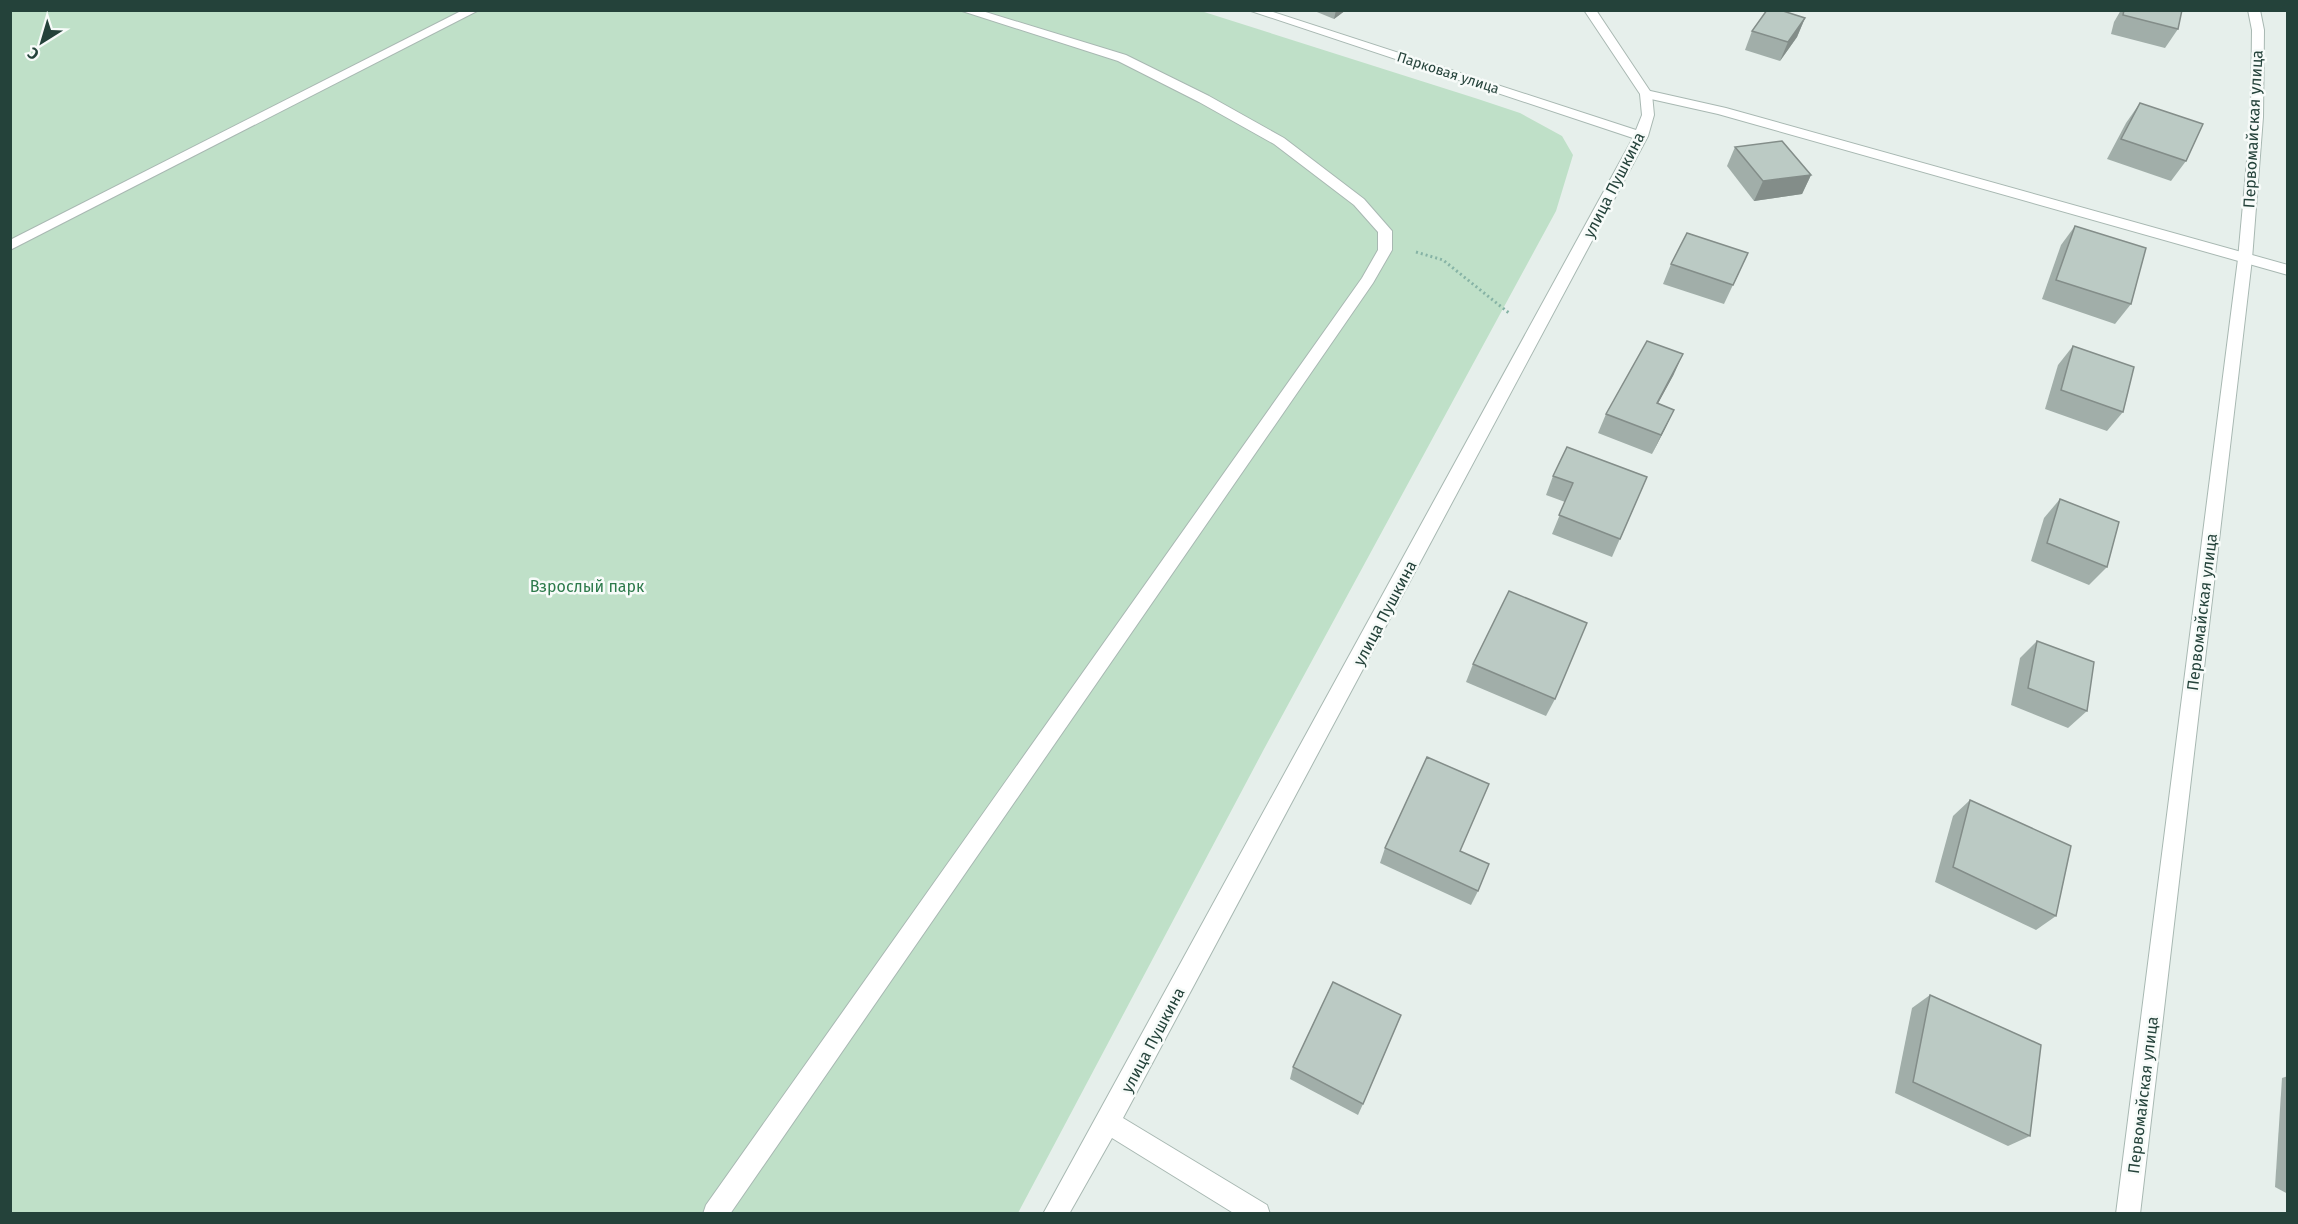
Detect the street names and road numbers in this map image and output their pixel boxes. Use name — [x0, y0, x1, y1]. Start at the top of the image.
street label: Парковая улица — [1395, 48, 1501, 98]
street label: Первомайская улица — [2239, 49, 2267, 209]
street label: улица Пушкина — [1579, 129, 1649, 241]
street label: Первомайская улица — [2183, 532, 2221, 692]
street label: улица Пушкина — [1349, 557, 1421, 669]
street label: улица Пушкина — [1117, 984, 1189, 1096]
street label: Первомайская улица — [2124, 1015, 2162, 1175]

